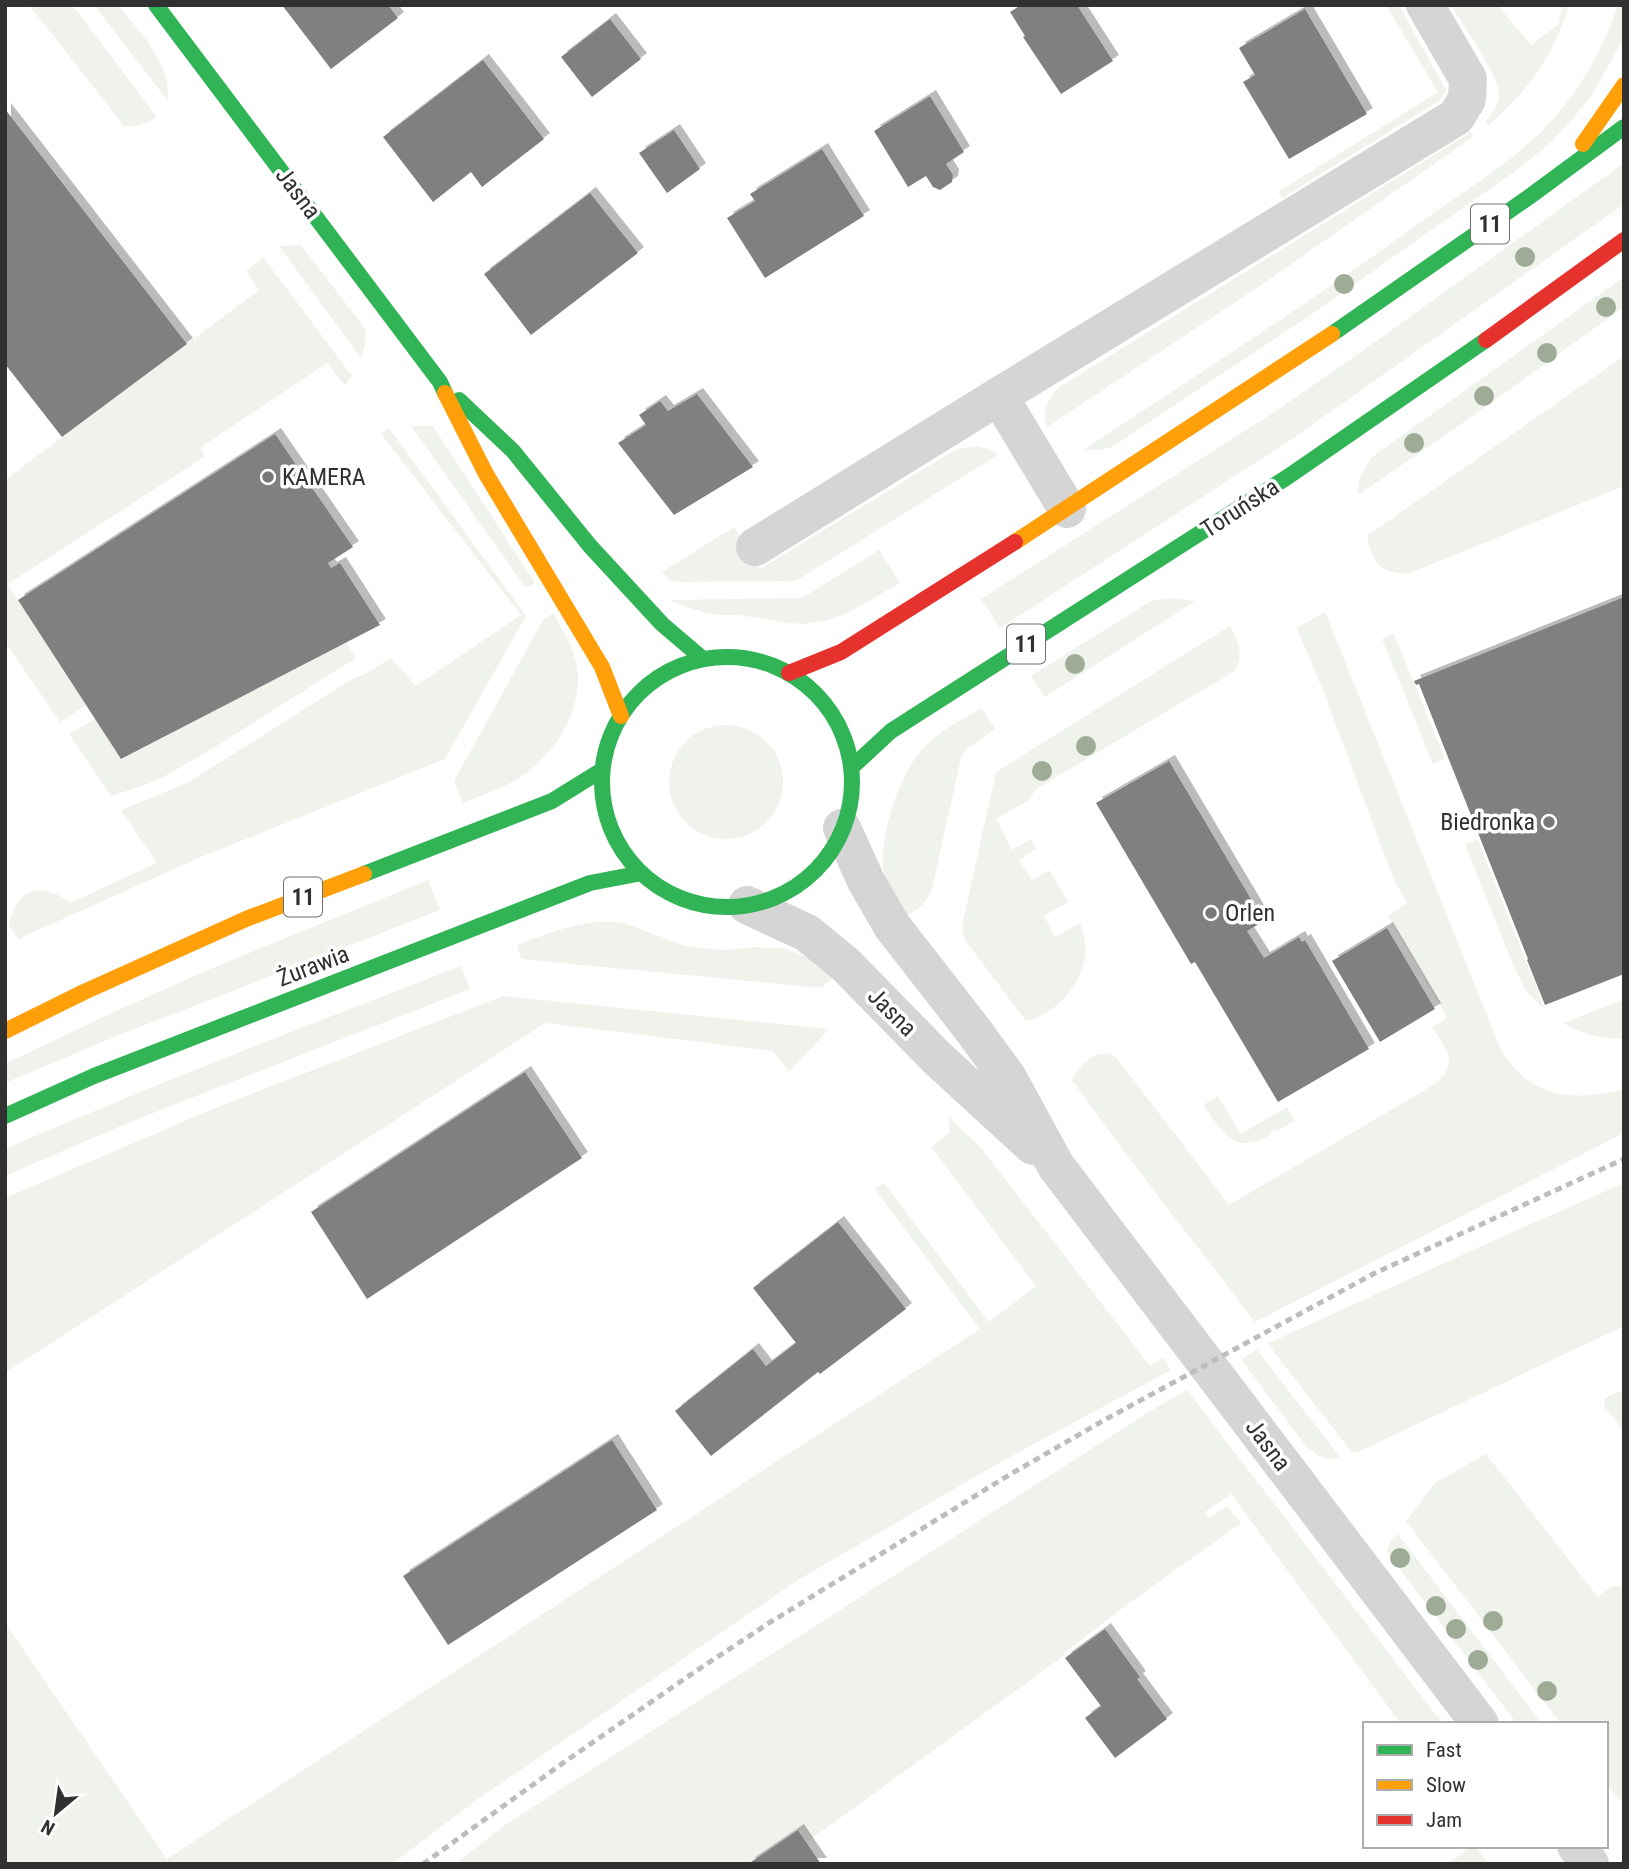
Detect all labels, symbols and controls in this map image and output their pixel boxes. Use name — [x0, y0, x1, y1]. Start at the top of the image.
street label: Jasna — [270, 162, 326, 224]
road number: 11 — [1471, 204, 1509, 244]
place label: KAMERA — [282, 463, 366, 491]
marker: KAMERA — [260, 469, 276, 485]
street label: Toruńska — [1196, 473, 1284, 543]
road number: 11 — [1007, 624, 1045, 664]
place label: Biedronka — [1440, 808, 1535, 836]
marker: Biedronka — [1541, 814, 1557, 830]
road number: 11 — [284, 877, 322, 916]
place label: Orlen — [1225, 899, 1275, 927]
marker: Orlen — [1203, 905, 1219, 921]
street label: Żurawia — [273, 940, 353, 992]
street label: Jasna — [862, 982, 922, 1042]
street label: Jasna — [1240, 1414, 1296, 1476]
legend — [1363, 1722, 1608, 1848]
text: Fast — [1426, 1738, 1462, 1762]
text: Slow — [1426, 1773, 1466, 1797]
north arrow — [21, 1778, 91, 1848]
text: Jam — [1426, 1808, 1462, 1832]
text: N — [37, 1815, 59, 1840]

